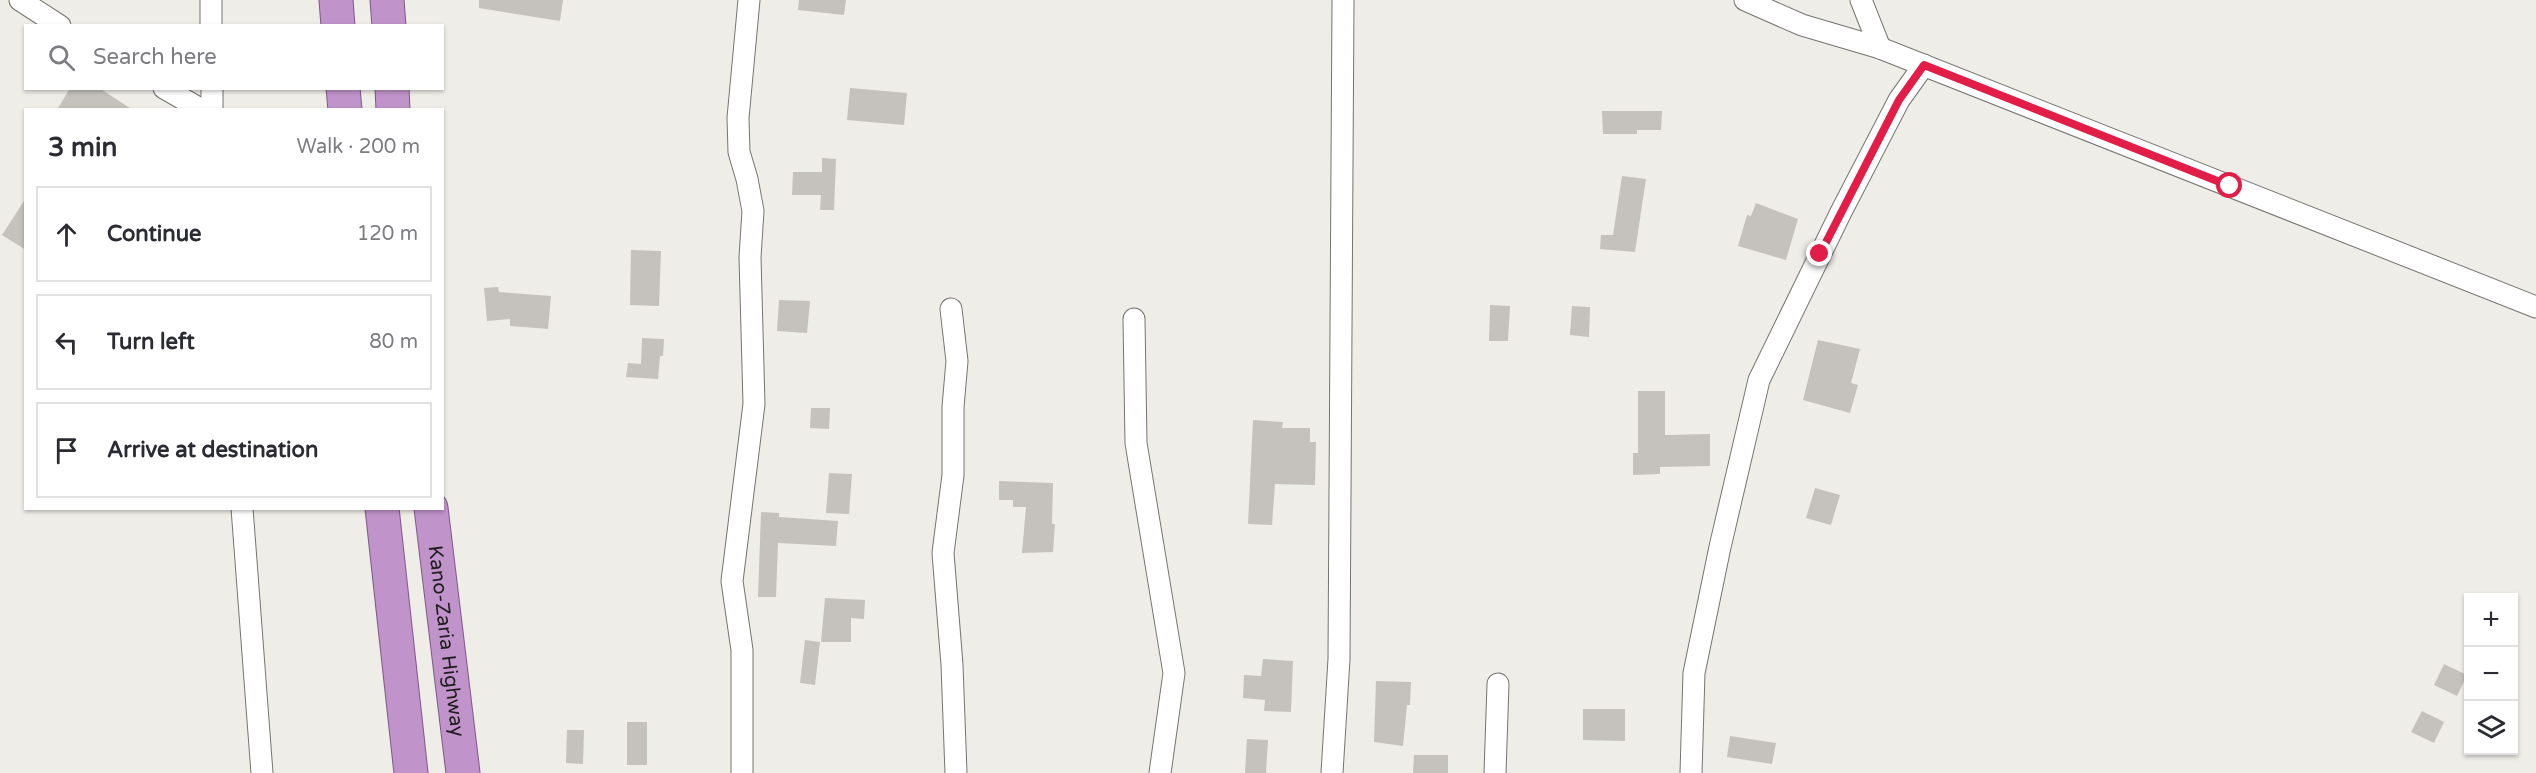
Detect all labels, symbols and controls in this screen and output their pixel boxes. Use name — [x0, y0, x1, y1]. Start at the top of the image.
search box — [24, 24, 444, 90]
icon: search — [45, 41, 78, 74]
text: Search here — [93, 44, 217, 70]
text: 3 min — [48, 132, 117, 163]
text: Walk · 200 m — [297, 135, 420, 159]
route start — [2216, 172, 2242, 198]
icon: ahead — [50, 218, 83, 251]
text: Continue — [107, 221, 202, 247]
text: 120 m — [357, 222, 418, 246]
route end — [1806, 240, 1832, 266]
icon: left — [50, 326, 83, 359]
text: Turn left — [107, 329, 195, 355]
text: 80 m — [369, 330, 418, 354]
icon: arrive — [50, 434, 83, 467]
text: Arrive at destination — [107, 437, 318, 463]
street label: Kano-Zaria Highway — [423, 544, 470, 738]
map controls — [2464, 593, 2518, 755]
button: + — [2464, 593, 2518, 647]
button: − — [2464, 647, 2518, 701]
button: layers — [2464, 701, 2518, 755]

